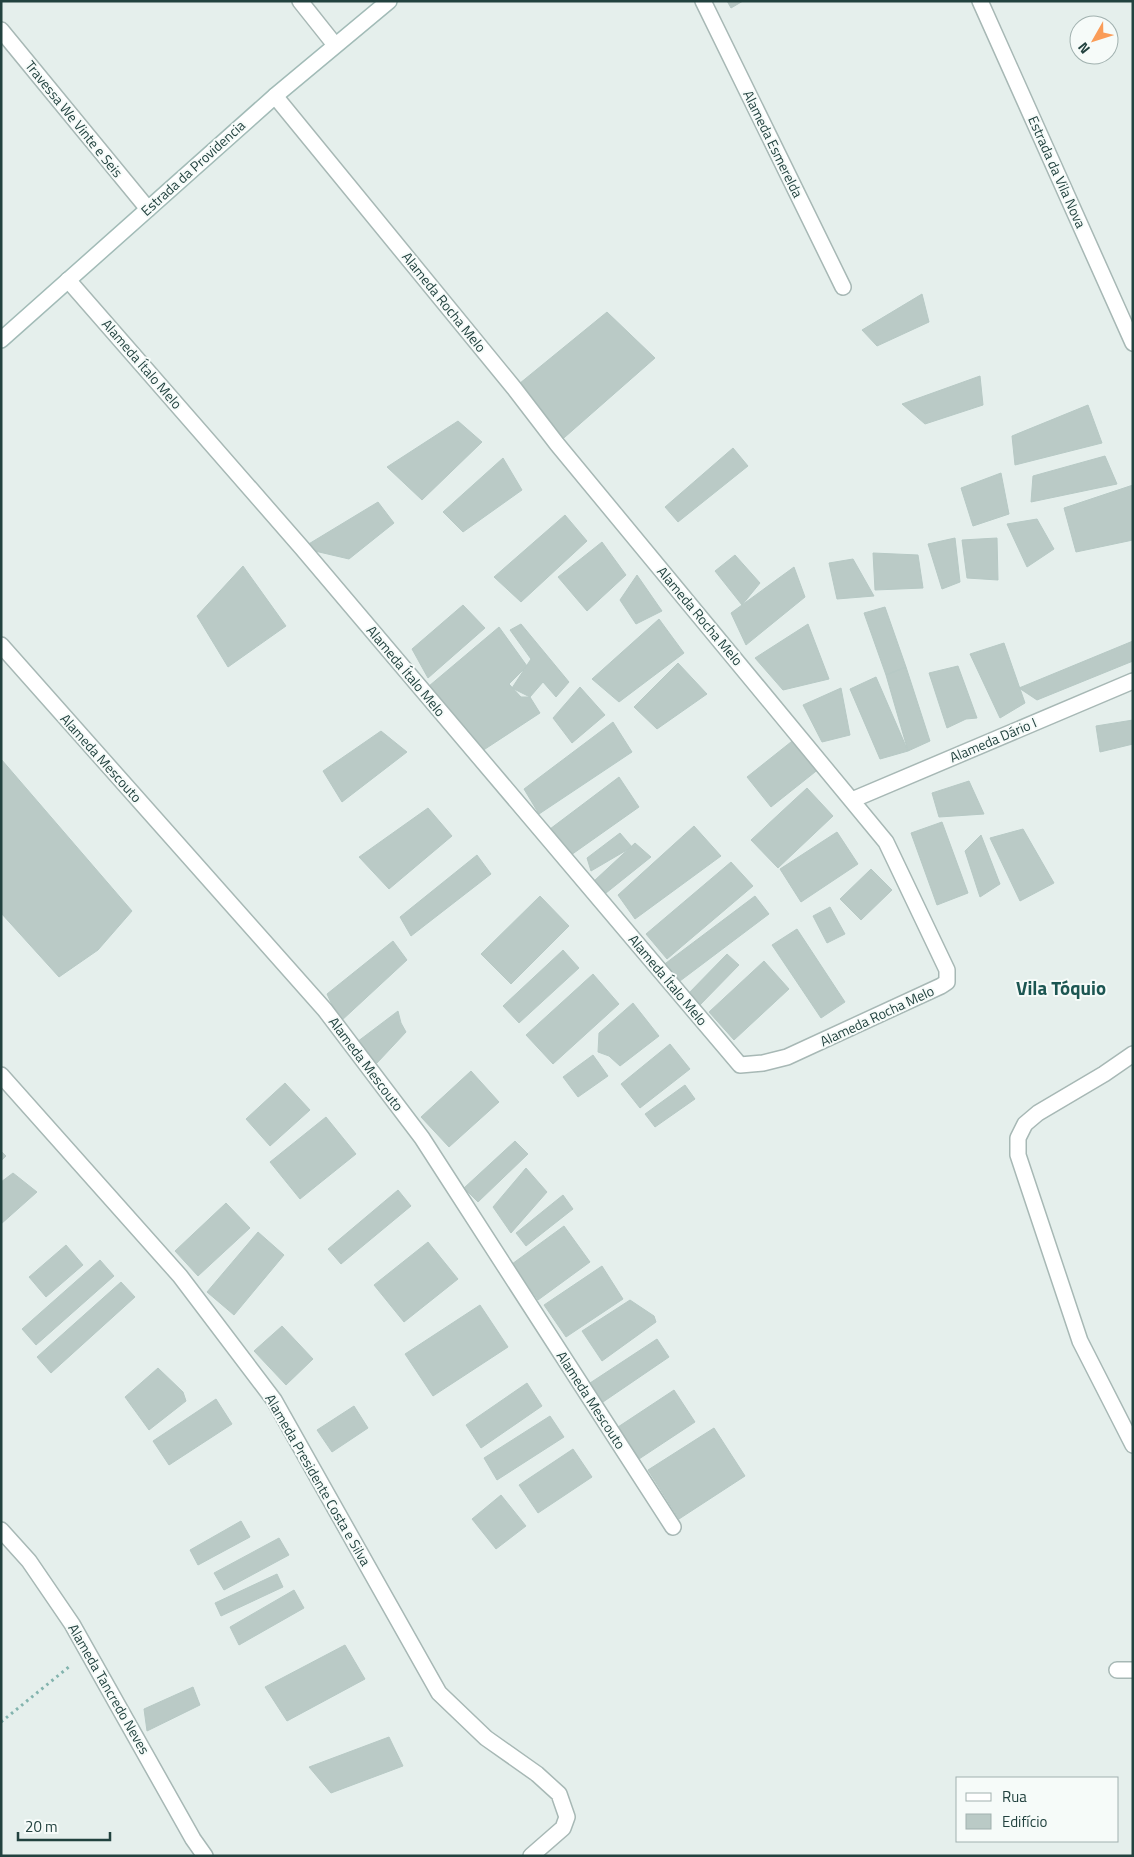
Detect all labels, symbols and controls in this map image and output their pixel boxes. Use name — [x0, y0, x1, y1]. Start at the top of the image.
north arrow — [1069, 15, 1119, 65]
text: N — [1072, 38, 1095, 59]
street label: Travessa We Vinte e Seis — [21, 56, 128, 182]
street label: Alameda Esmerelda — [738, 86, 809, 201]
street label: Estrada da Vila Nova — [1023, 112, 1092, 231]
street label: Estrada da Providencia — [136, 115, 250, 220]
street label: Alameda Rocha Melo — [397, 247, 492, 356]
street label: Alameda Ítalo Melo — [97, 314, 187, 413]
street label: Alameda Rocha Melo — [653, 561, 748, 670]
street label: Alameda Ítalo Melo — [362, 621, 451, 721]
street label: Alameda Mescouto — [56, 709, 147, 807]
street label: Alameda Dário I — [946, 712, 1040, 767]
street label: Alameda Ítalo Melo — [624, 930, 713, 1030]
district label: Vila Tóquio — [1016, 973, 1106, 1002]
street label: Alameda Rocha Melo — [816, 980, 937, 1051]
street label: Alameda Mescouto — [324, 1012, 409, 1115]
street label: Alameda Mescouto — [552, 1346, 631, 1453]
street label: Alameda Presidente Costa e Silva — [260, 1390, 376, 1570]
street label: Alameda Tancredo Neves — [63, 1619, 155, 1758]
legend — [956, 1777, 1119, 1842]
text: Rua — [1002, 1785, 1027, 1808]
scale bar — [18, 1810, 110, 1842]
text: Edifício — [1002, 1810, 1047, 1833]
text: 20 m — [25, 1815, 58, 1838]

